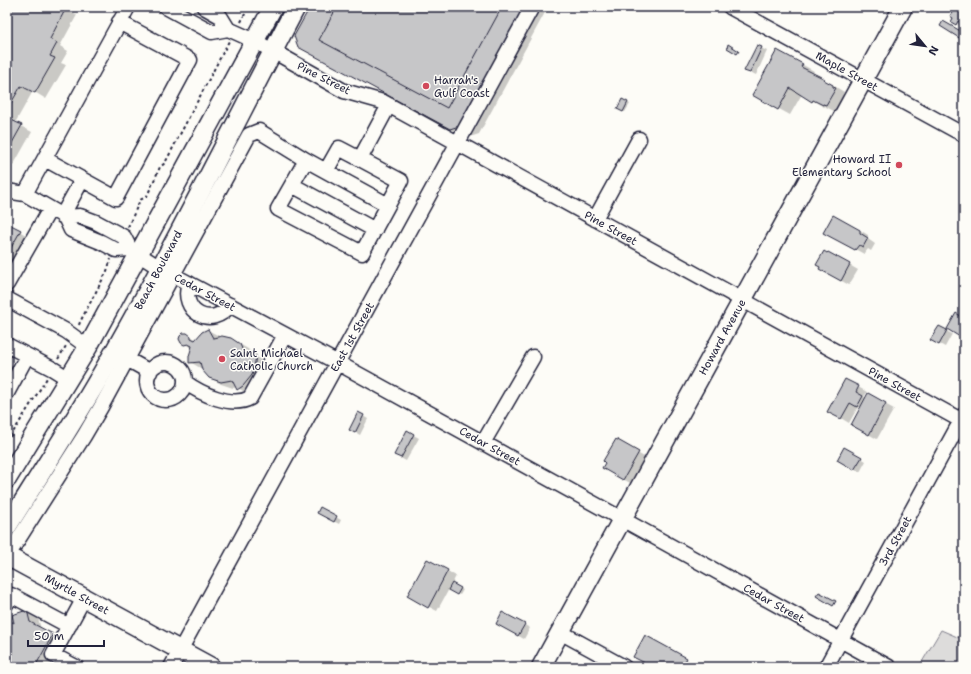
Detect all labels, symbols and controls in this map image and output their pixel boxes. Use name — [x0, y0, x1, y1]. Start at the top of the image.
north arrow — [905, 26, 945, 66]
text: N — [924, 43, 942, 58]
street label: Maple Street — [813, 48, 881, 95]
street label: Pine Street — [294, 59, 353, 98]
place label: Harrah's Gulf Coast — [434, 73, 490, 101]
marker: Harrah's Gulf Coast — [421, 81, 431, 91]
place label: Howard II Elementary School — [792, 152, 892, 180]
marker: Howard II Elementary School — [894, 160, 904, 170]
street label: Pine Street — [582, 208, 640, 249]
street label: Beach Boulevard — [131, 228, 186, 313]
street label: Cedar Street — [171, 270, 238, 315]
street label: Howard Avenue — [695, 297, 750, 378]
street label: East 1st Street — [327, 300, 378, 375]
place label: Saint Michael Catholic Church — [230, 346, 313, 374]
marker: Saint Michael Catholic Church — [217, 354, 227, 364]
street label: Pine Street — [866, 364, 924, 405]
street label: Cedar Street — [457, 423, 523, 469]
street label: 3rd Street — [875, 513, 915, 569]
street label: Myrtle Street — [42, 571, 112, 618]
street label: Cedar Street — [741, 580, 807, 626]
scale bar — [28, 622, 104, 648]
text: 50 m — [34, 628, 64, 644]

